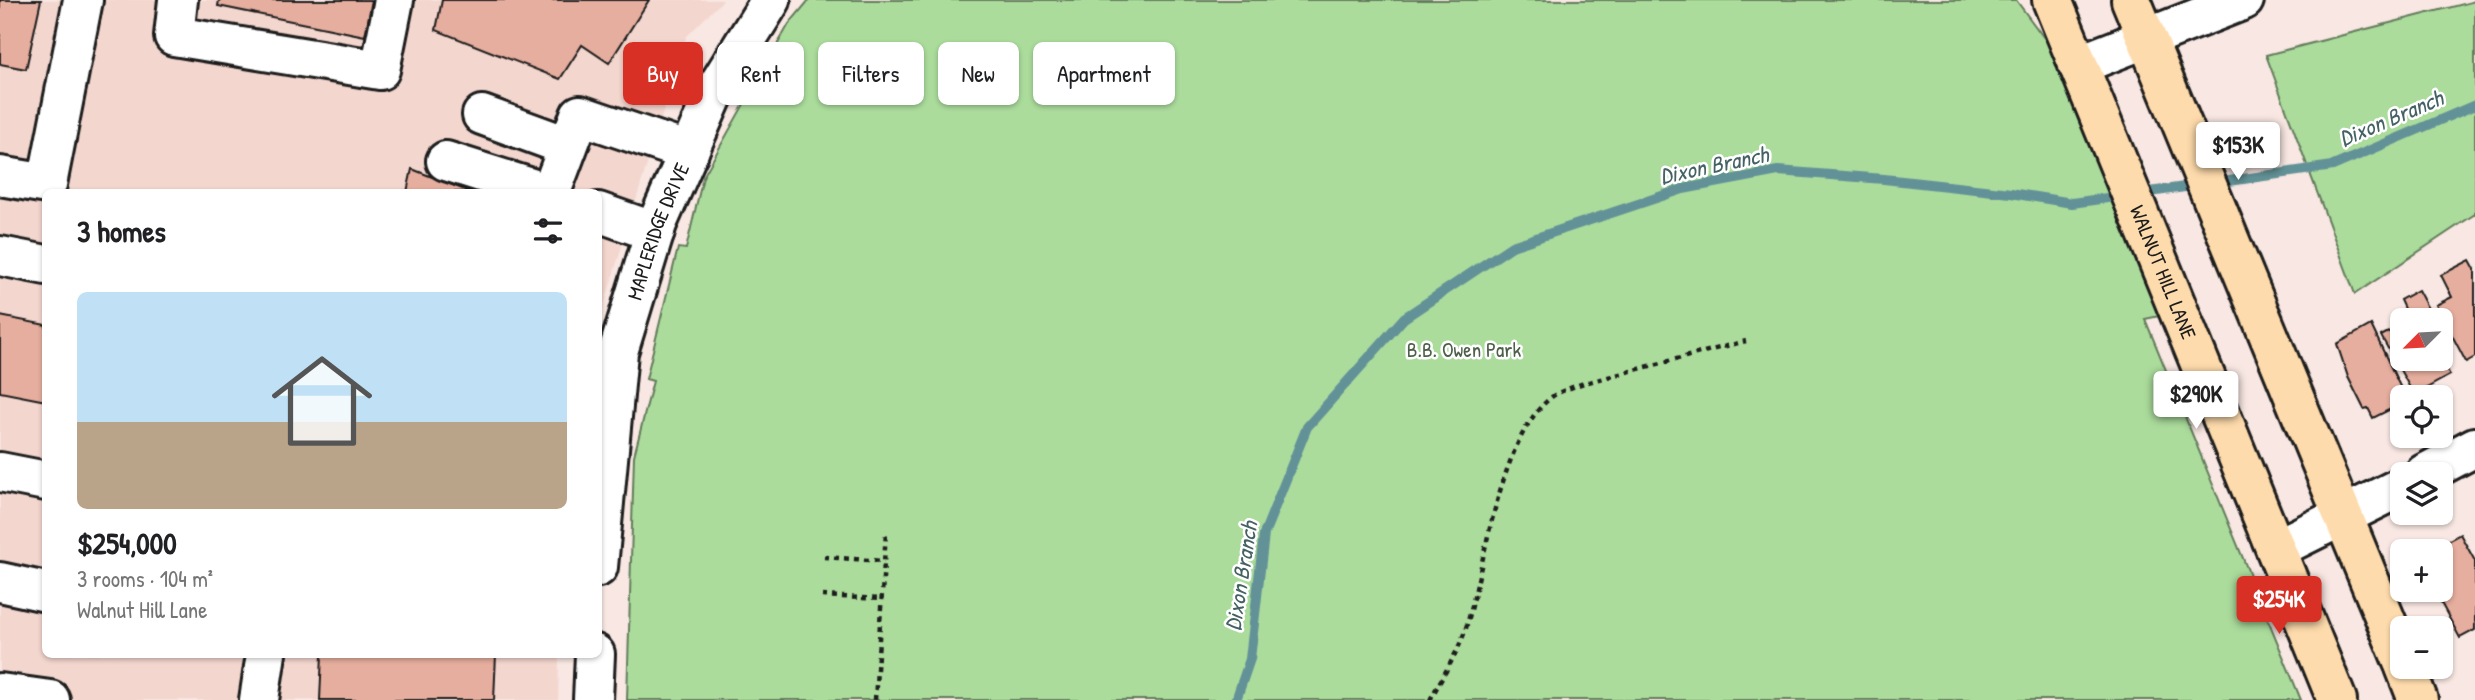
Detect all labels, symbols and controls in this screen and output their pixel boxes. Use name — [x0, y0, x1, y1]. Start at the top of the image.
chip: Buy — [623, 42, 703, 105]
chip: Rent — [717, 42, 804, 105]
chip: Filters — [818, 42, 924, 105]
chip: New — [938, 42, 1019, 105]
chip: Apartment — [1033, 42, 1175, 105]
water label: Dixon Branch — [2334, 81, 2449, 153]
pin: $153K — [2189, 122, 2287, 182]
text: $153K — [2212, 129, 2264, 160]
water label: Dixon Branch — [1657, 138, 1772, 191]
street label: MAPLERIDGE DRIVE — [620, 158, 696, 304]
street label: WALNUT HILL LANE — [2123, 201, 2204, 343]
text: 3 homes — [77, 211, 166, 251]
icon: filters — [529, 212, 567, 250]
north arrow — [2390, 308, 2454, 371]
map controls — [2390, 308, 2453, 679]
park label: B.B. Owen Park — [1407, 335, 1521, 364]
icon: home — [259, 338, 385, 464]
pin: $290K — [2147, 372, 2245, 431]
text: $290K — [2169, 378, 2223, 409]
button: locate — [2390, 385, 2453, 448]
button: layers — [2390, 462, 2453, 525]
water label: Dixon Branch — [1217, 518, 1265, 633]
text: $254,000 — [77, 523, 177, 563]
button: + — [2390, 539, 2453, 602]
text: 3 rooms · 104 m² — [77, 563, 213, 594]
pin: $254K — [2230, 576, 2328, 636]
text: $254K — [2253, 583, 2305, 614]
text: Walnut Hill Lane — [77, 594, 207, 625]
button: − — [2390, 616, 2453, 679]

